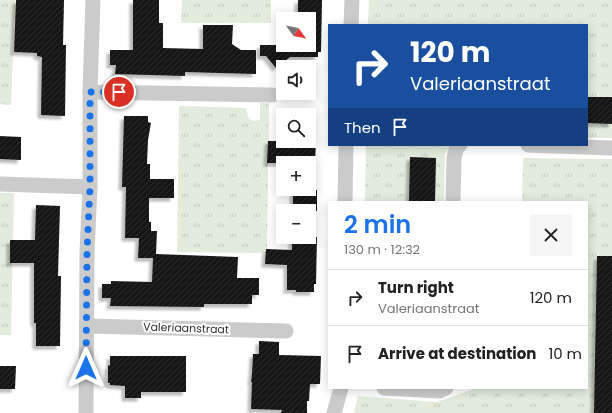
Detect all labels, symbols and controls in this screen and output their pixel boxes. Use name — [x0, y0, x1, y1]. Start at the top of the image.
north arrow — [276, 12, 316, 52]
map controls — [276, 12, 316, 244]
text: 120 m — [410, 33, 490, 72]
icon: right — [344, 40, 396, 92]
button: sound — [276, 60, 316, 100]
text: Valeriaanstraat — [410, 71, 550, 96]
pin — [102, 75, 136, 109]
icon: arrive — [108, 81, 130, 103]
button: search — [276, 108, 316, 148]
icon: arrive — [389, 116, 411, 138]
text: Then — [344, 117, 381, 138]
button: + — [276, 156, 316, 196]
button: − — [276, 204, 316, 244]
text: 2 min — [344, 208, 411, 241]
button: close — [530, 214, 572, 256]
text: 130 m · 12:32 — [344, 240, 420, 259]
text: Turn right — [378, 277, 454, 298]
icon: right — [344, 287, 366, 309]
text: 120 m — [530, 287, 572, 308]
text: Valeriaanstraat — [378, 299, 479, 318]
street label: Valeriaanstraat — [143, 319, 229, 337]
icon: arrive — [344, 343, 366, 365]
text: Arrive at destination — [378, 343, 536, 364]
text: 10 m — [548, 343, 582, 364]
position arrow — [65, 347, 107, 389]

